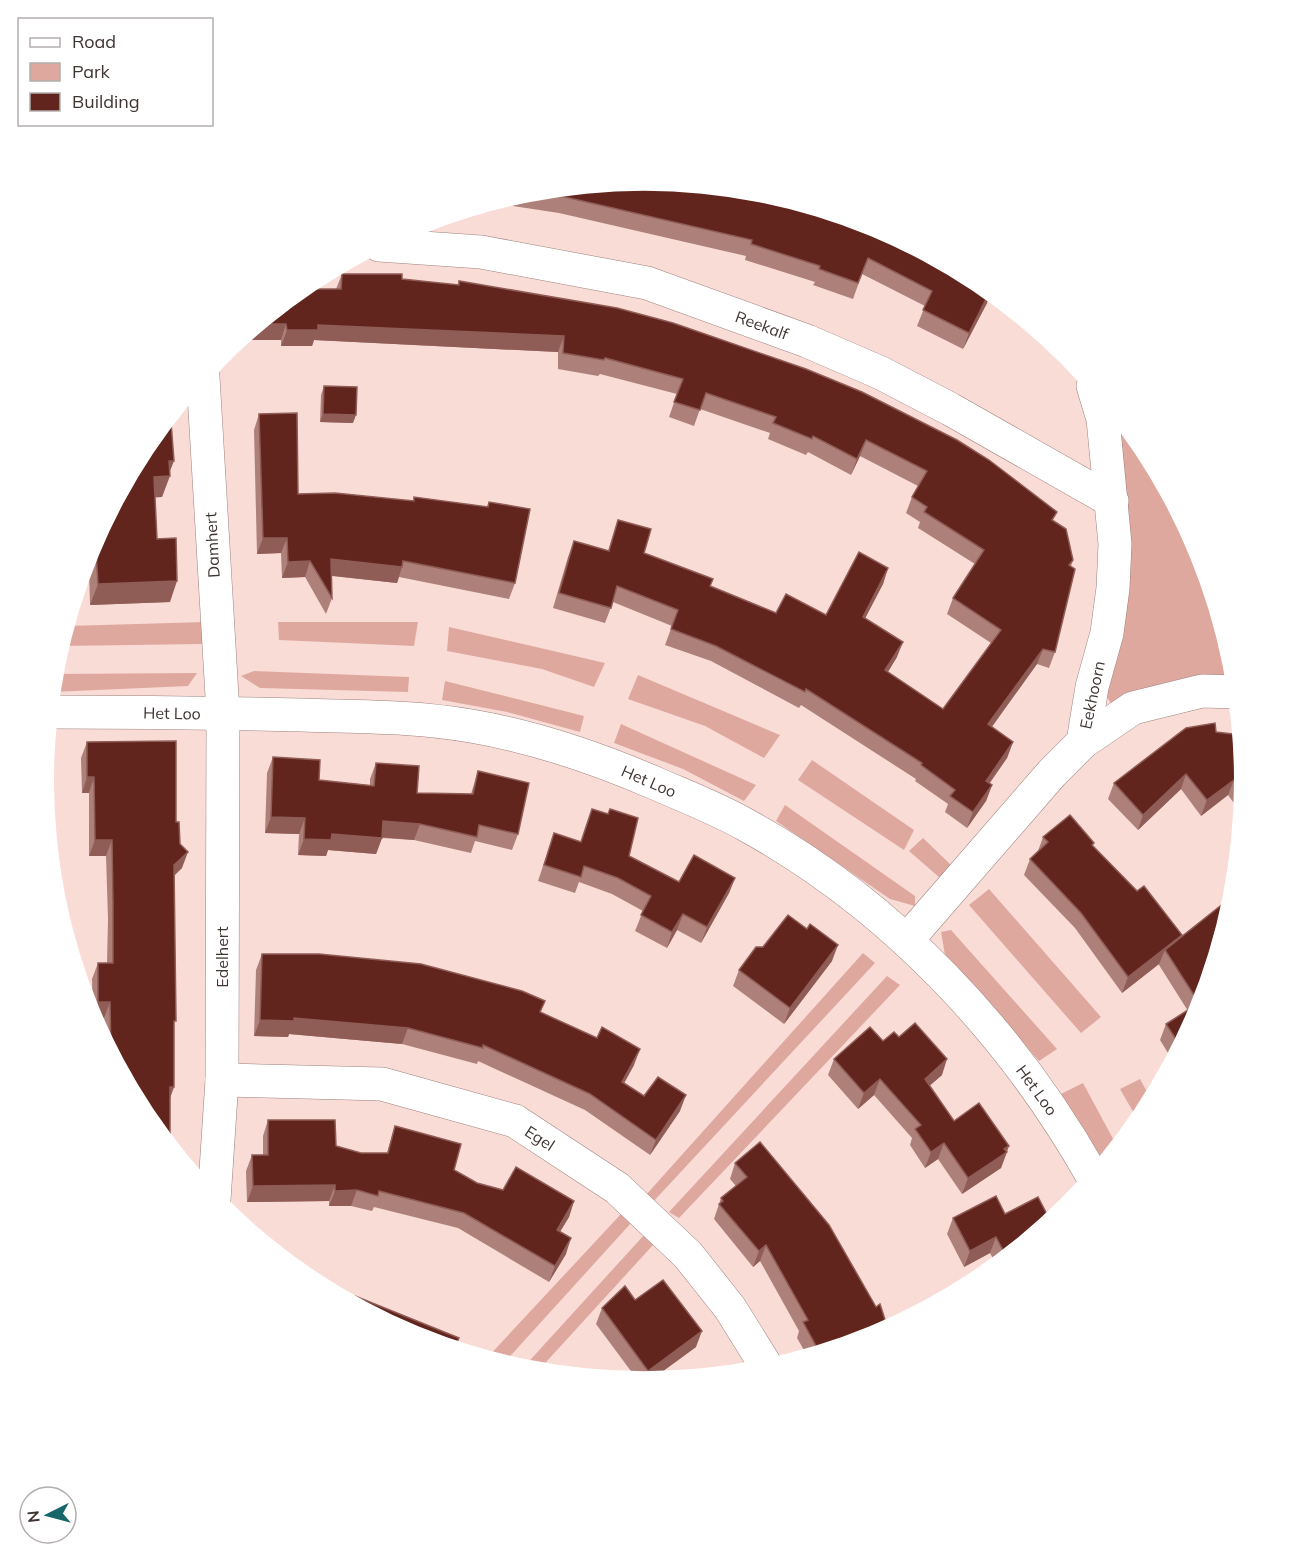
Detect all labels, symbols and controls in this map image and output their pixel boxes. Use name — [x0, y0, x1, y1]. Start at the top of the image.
legend — [18, 18, 213, 126]
text: Road — [72, 30, 116, 53]
text: Park — [72, 60, 111, 83]
text: Building — [72, 90, 140, 113]
street label: Reekalf — [733, 306, 792, 344]
street label: Damhert — [200, 511, 224, 578]
street label: Eekhoorn — [1075, 659, 1109, 731]
street label: Het Loo — [143, 702, 201, 724]
street label: Het Loo — [619, 761, 679, 801]
street label: Edelhert — [212, 926, 232, 988]
street label: Het Loo — [1012, 1061, 1062, 1119]
street label: Egel — [521, 1121, 559, 1155]
north arrow — [18, 1485, 78, 1545]
text: N — [23, 1510, 44, 1524]

